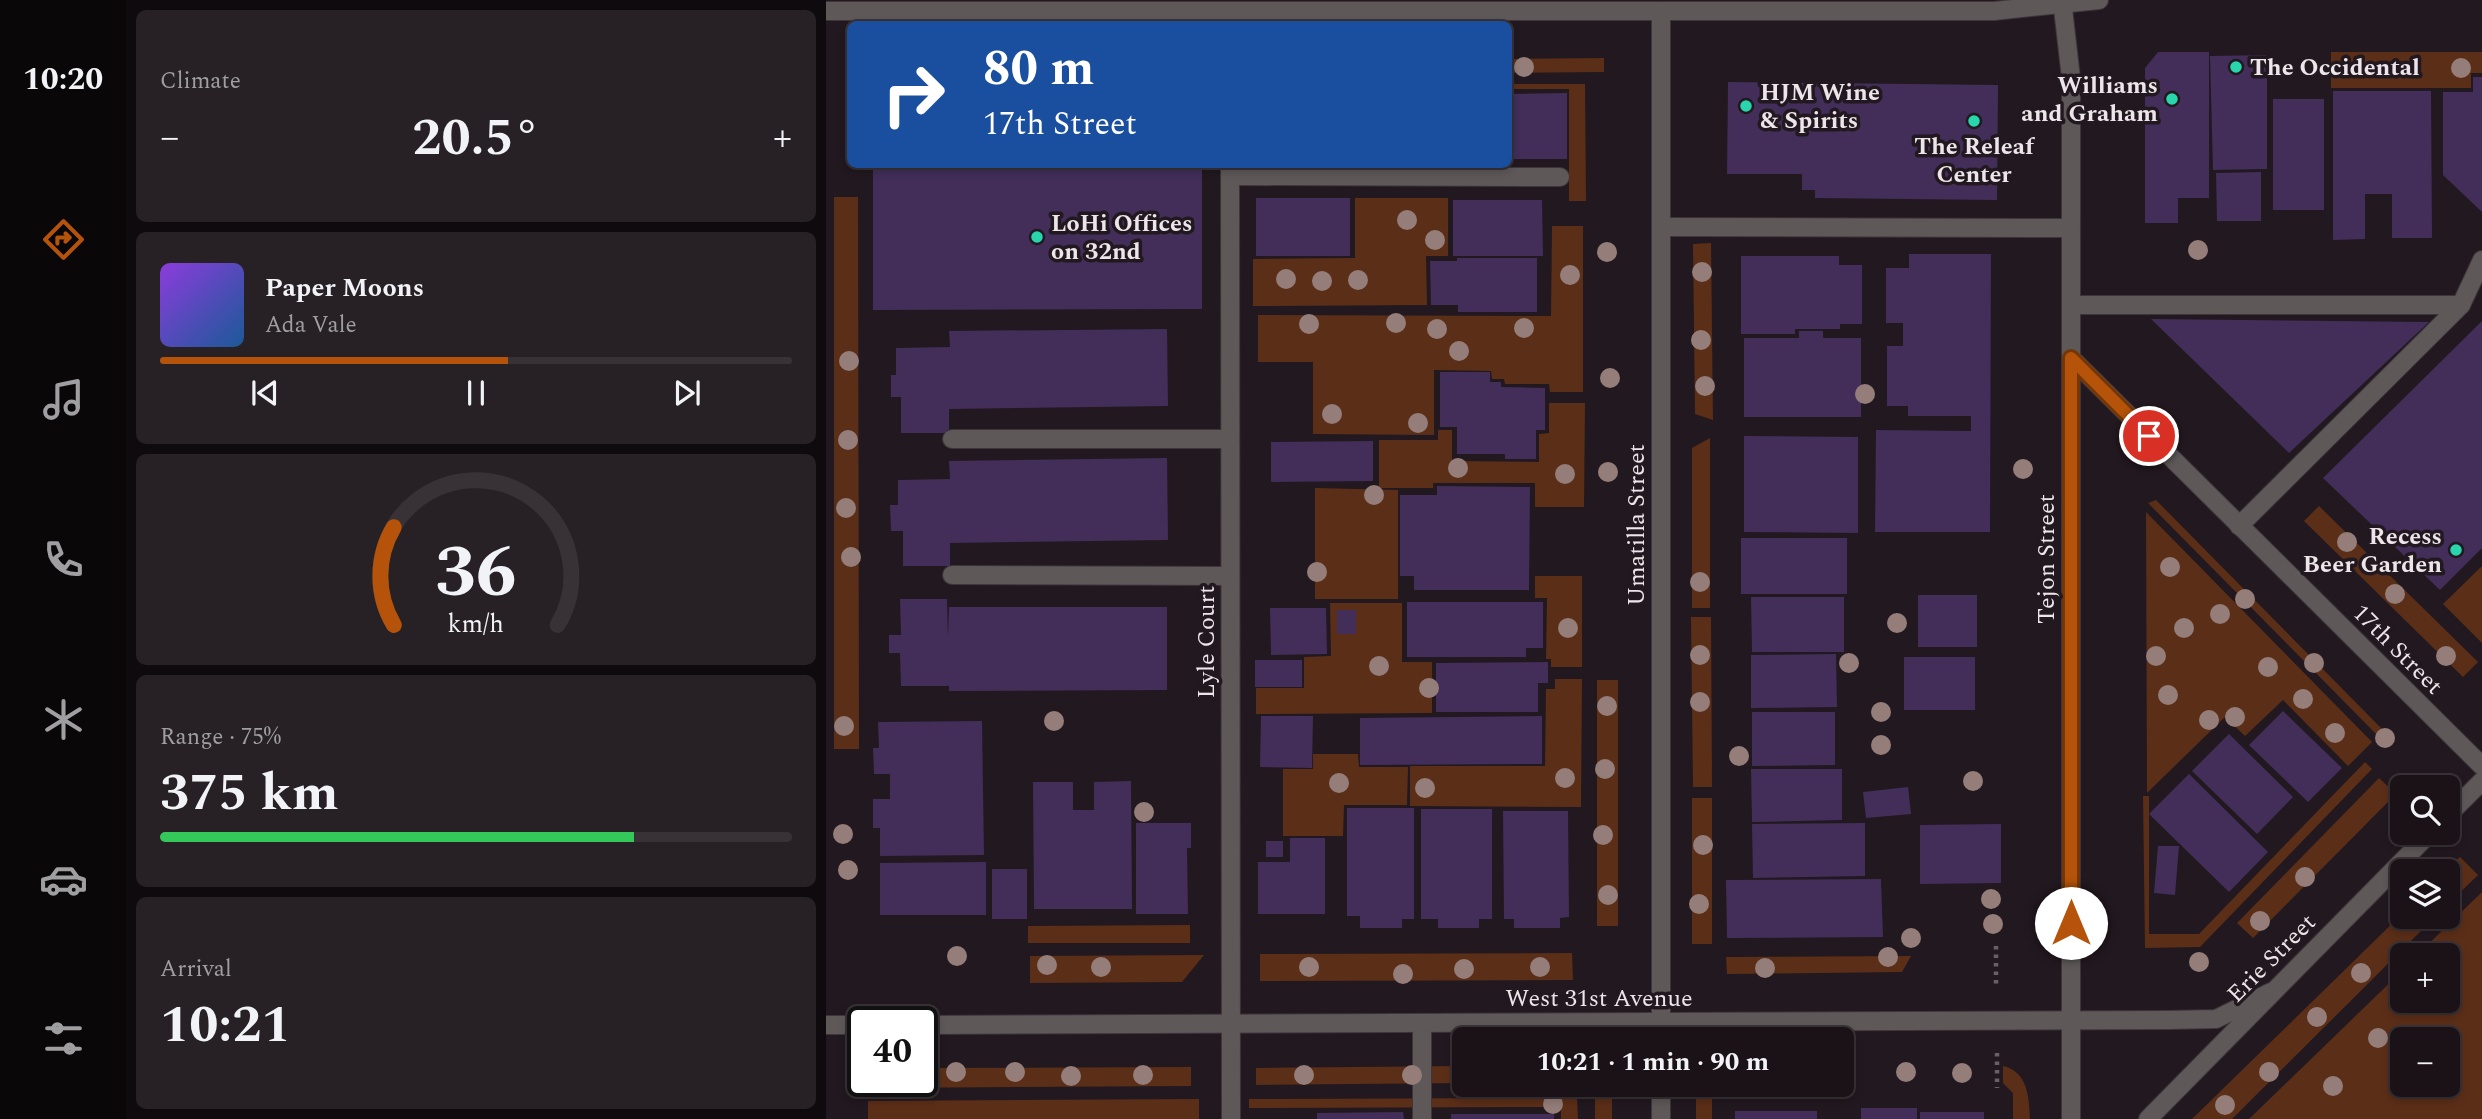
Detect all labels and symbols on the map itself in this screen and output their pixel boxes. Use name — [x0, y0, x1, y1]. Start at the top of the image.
place label: The Occidental — [2250, 50, 2420, 86]
marker: The Occidental — [2228, 59, 2244, 75]
place label: Williams and Graham — [2021, 68, 2158, 132]
place label: HJM Wine & Spirits — [1760, 75, 1880, 139]
marker: Williams and Graham — [2164, 91, 2180, 107]
marker: HJM Wine & Spirits — [1738, 98, 1754, 114]
marker: The Releaf Center — [1966, 113, 1982, 129]
place label: The Releaf Center — [1914, 129, 2036, 193]
place label: LoHi Offices on 32nd — [1051, 206, 1192, 270]
marker: LoHi Offices on 32nd — [1029, 229, 1045, 245]
pin — [2119, 406, 2179, 466]
street label: Umatilla Street — [1619, 444, 1655, 606]
street label: Tejon Street — [2029, 494, 2065, 624]
place label: Recess Beer Garden — [2303, 519, 2442, 583]
marker: Recess Beer Garden — [2448, 542, 2464, 558]
street label: Lyle Court — [1189, 586, 1225, 699]
street label: 17th Street — [2344, 596, 2451, 703]
position arrow — [2034, 886, 2108, 960]
street label: Erie Street — [2219, 906, 2324, 1011]
street label: West 31st Avenue — [1505, 981, 1693, 1017]
speed limit sign: 40 — [847, 1006, 938, 1097]

